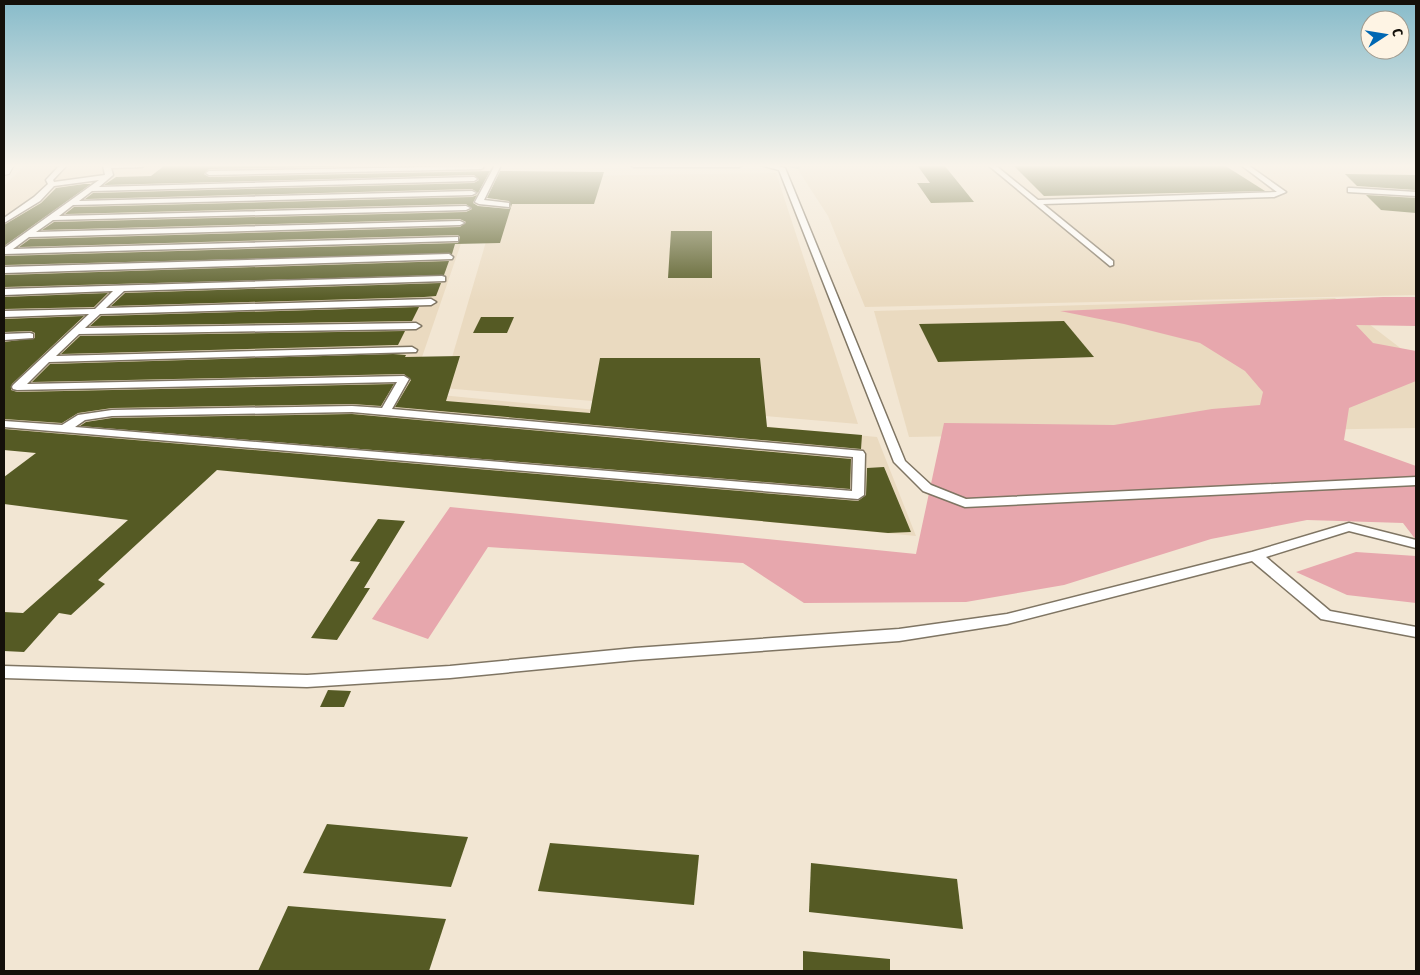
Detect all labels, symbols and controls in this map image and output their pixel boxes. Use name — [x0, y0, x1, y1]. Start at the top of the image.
north arrow — [1360, 10, 1410, 60]
text: С — [1388, 27, 1406, 38]

